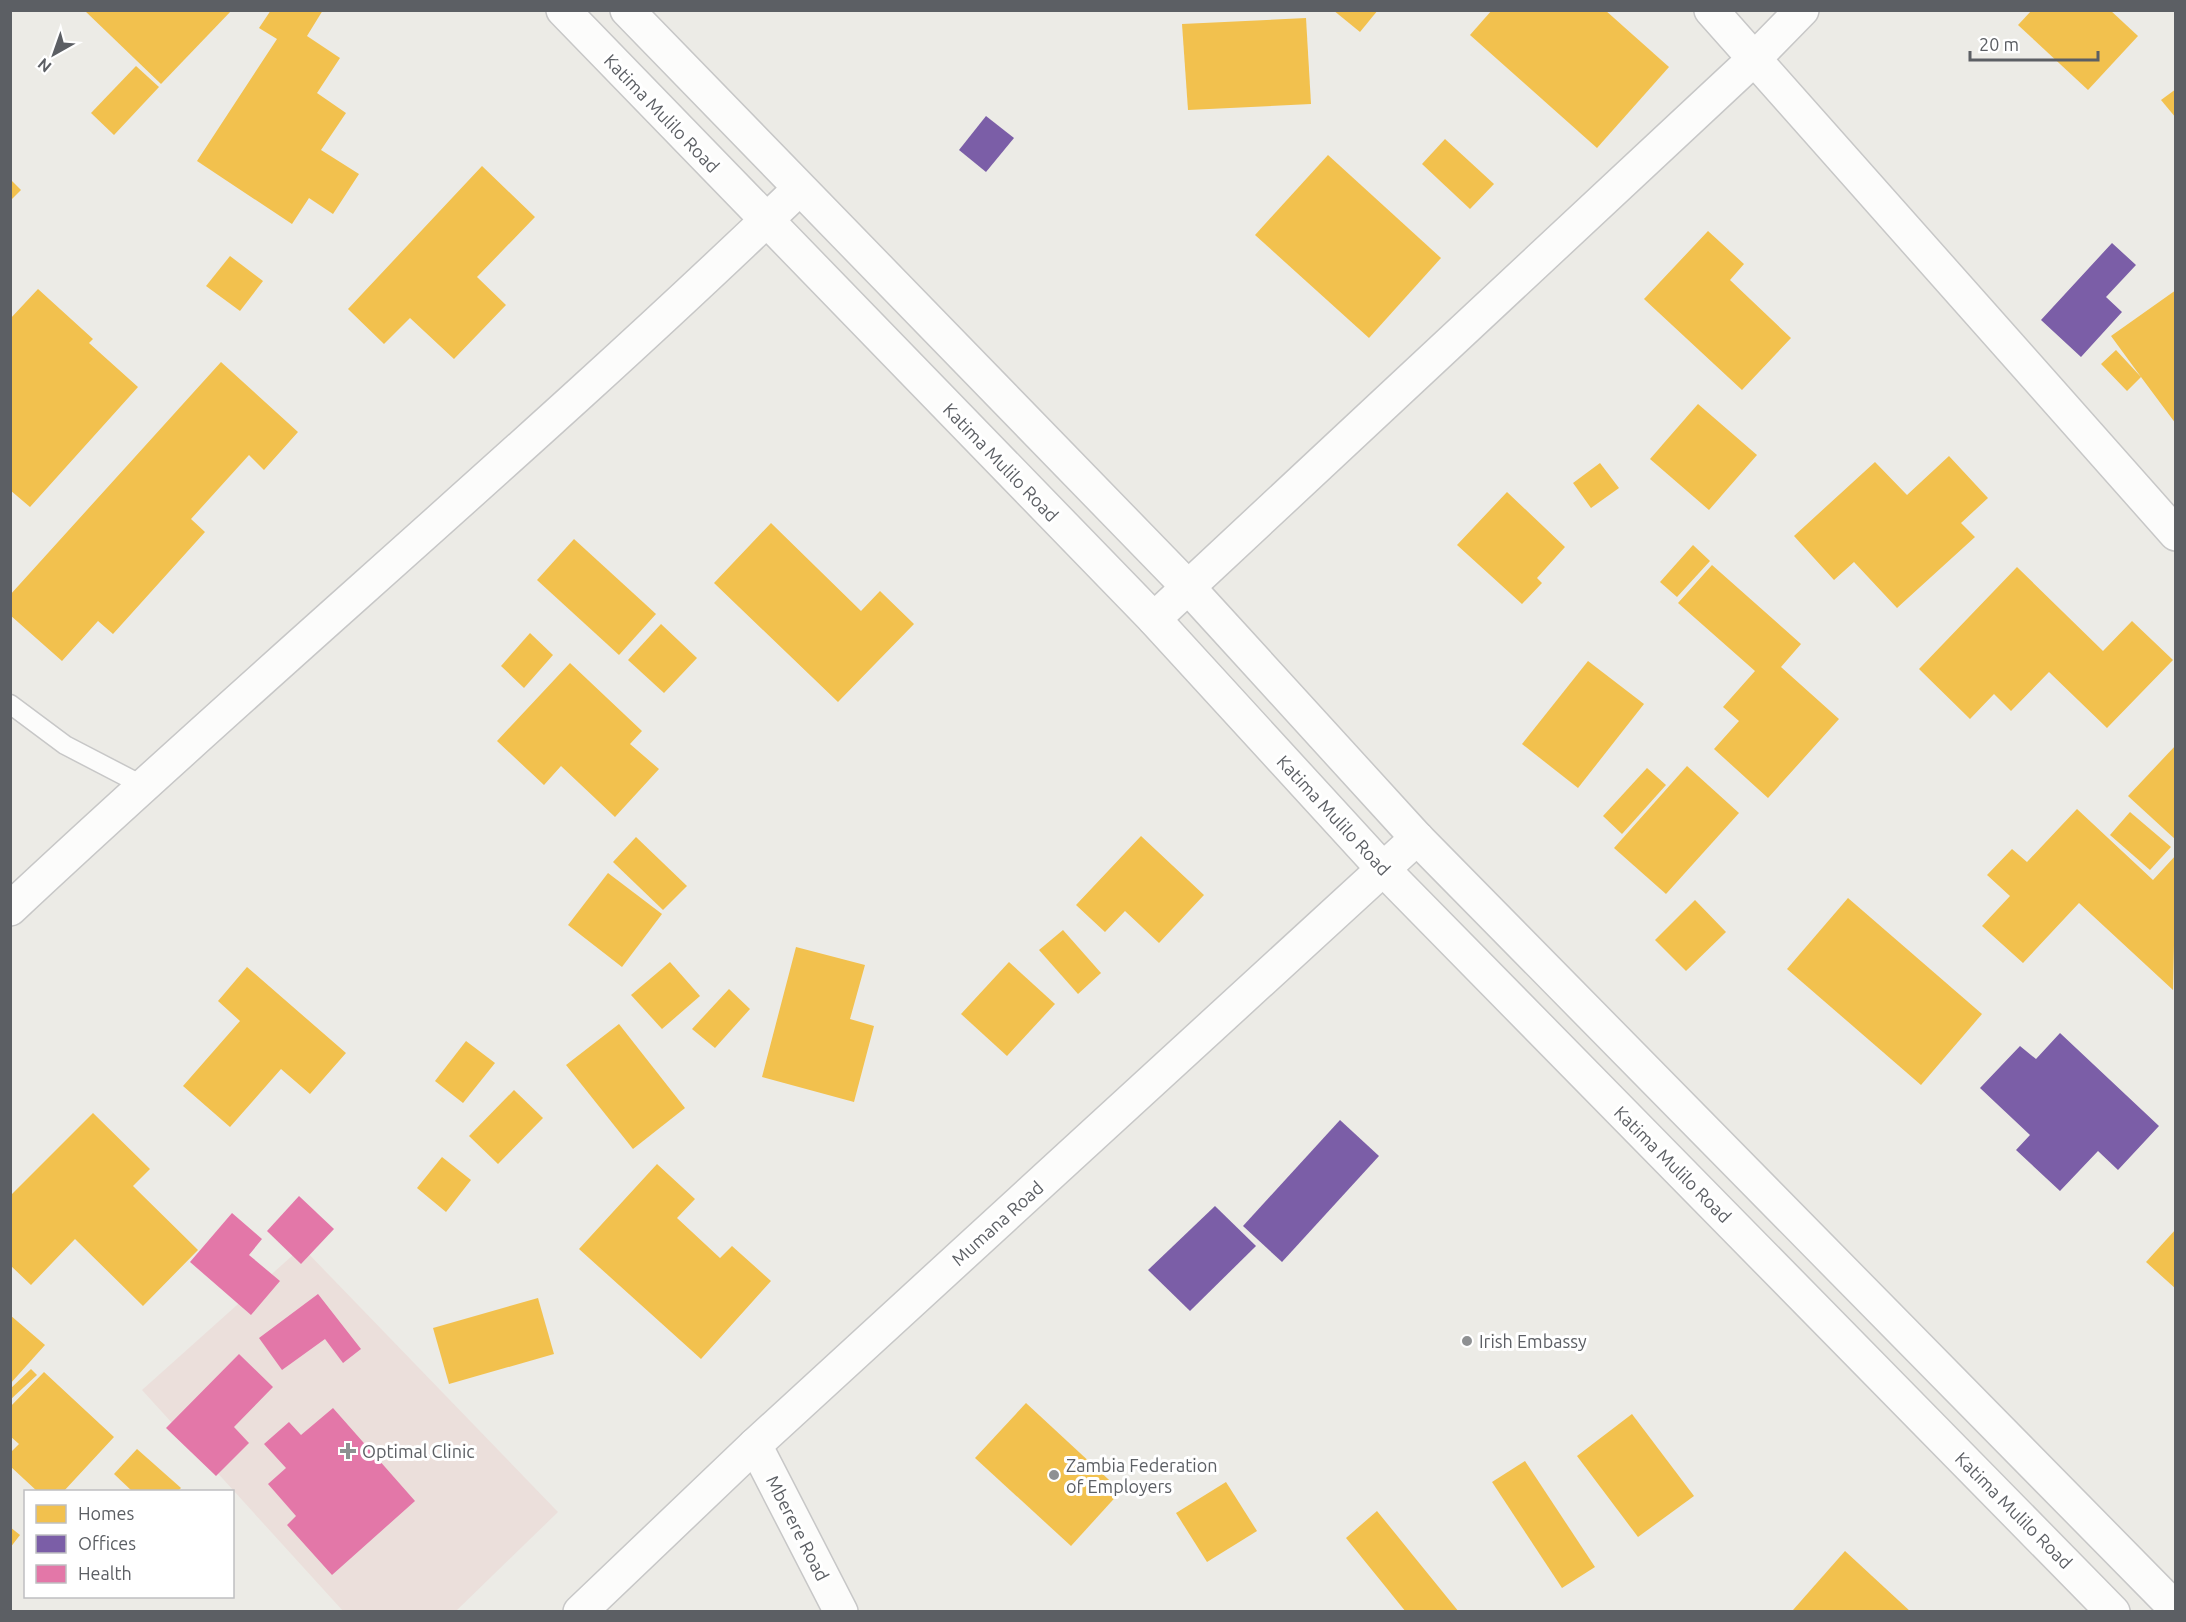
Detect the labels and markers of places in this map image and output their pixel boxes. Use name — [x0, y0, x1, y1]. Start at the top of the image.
place label: Irish Embassy — [1479, 1331, 1587, 1351]
marker: Irish Embassy — [1460, 1334, 1474, 1348]
place label: Optimal Clinic — [362, 1441, 475, 1461]
marker: Optimal Clinic — [339, 1442, 357, 1460]
place label: Zambia Federation of Employers — [1066, 1455, 1217, 1496]
marker: Zambia Federation of Employers — [1047, 1468, 1061, 1482]

